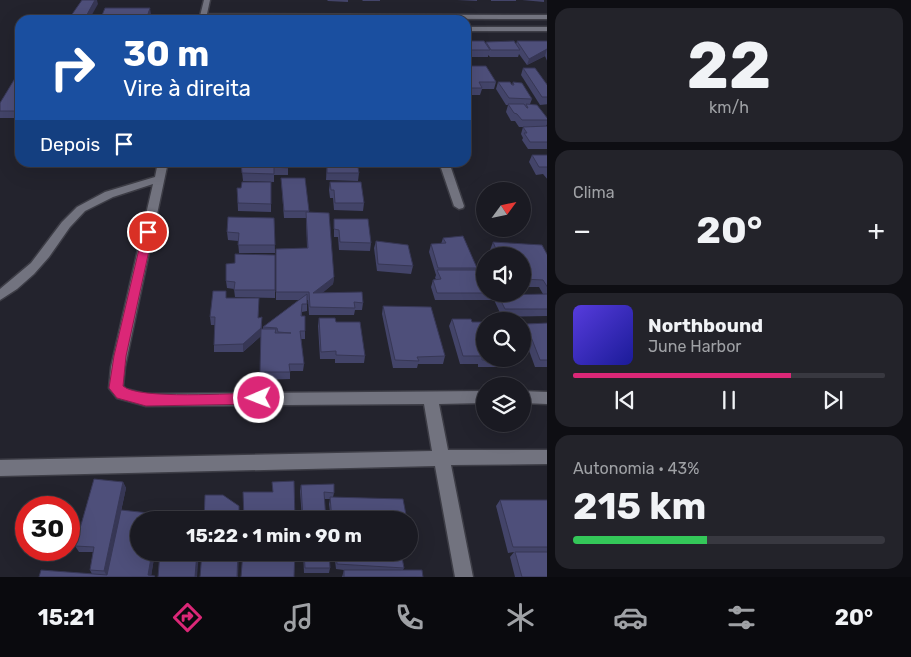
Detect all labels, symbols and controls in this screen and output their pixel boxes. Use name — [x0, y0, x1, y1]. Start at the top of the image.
text: 22 — [687, 27, 771, 104]
text: 30 m — [123, 33, 209, 75]
icon: right — [40, 35, 105, 100]
text: Vire à direita — [123, 75, 251, 102]
text: km/h — [709, 98, 749, 117]
icon: arrive — [110, 130, 138, 158]
text: Depois — [40, 133, 100, 156]
north arrow — [476, 182, 531, 238]
map controls — [476, 182, 531, 432]
text: Clima — [573, 183, 614, 202]
text: 20° — [696, 207, 762, 253]
pin — [127, 211, 169, 253]
text: − — [573, 214, 591, 247]
text: + — [868, 214, 885, 247]
icon: arrive — [134, 218, 162, 246]
button: sound — [476, 247, 531, 302]
button: search — [476, 312, 531, 367]
text: Northbound — [648, 314, 763, 337]
text: June Harbor — [648, 337, 741, 356]
position arrow — [232, 371, 284, 423]
button: layers — [476, 377, 531, 432]
icon: previous — [611, 386, 639, 414]
icon: pause — [715, 386, 743, 414]
icon: next — [819, 386, 847, 414]
text: Autonomia · 43% — [573, 459, 699, 478]
text: 215 km — [573, 483, 706, 529]
speed limit sign: 30 — [15, 496, 80, 561]
text: 15:22 · 1 min · 90 m — [186, 524, 362, 547]
icon: directions — [170, 600, 205, 635]
icon: music — [281, 600, 316, 635]
icon: phone — [392, 600, 427, 635]
icon: climate — [503, 600, 538, 635]
icon: car — [613, 600, 648, 635]
icon: filters — [724, 600, 759, 635]
text: 15:21 — [38, 604, 95, 631]
text: 20° — [835, 604, 873, 631]

